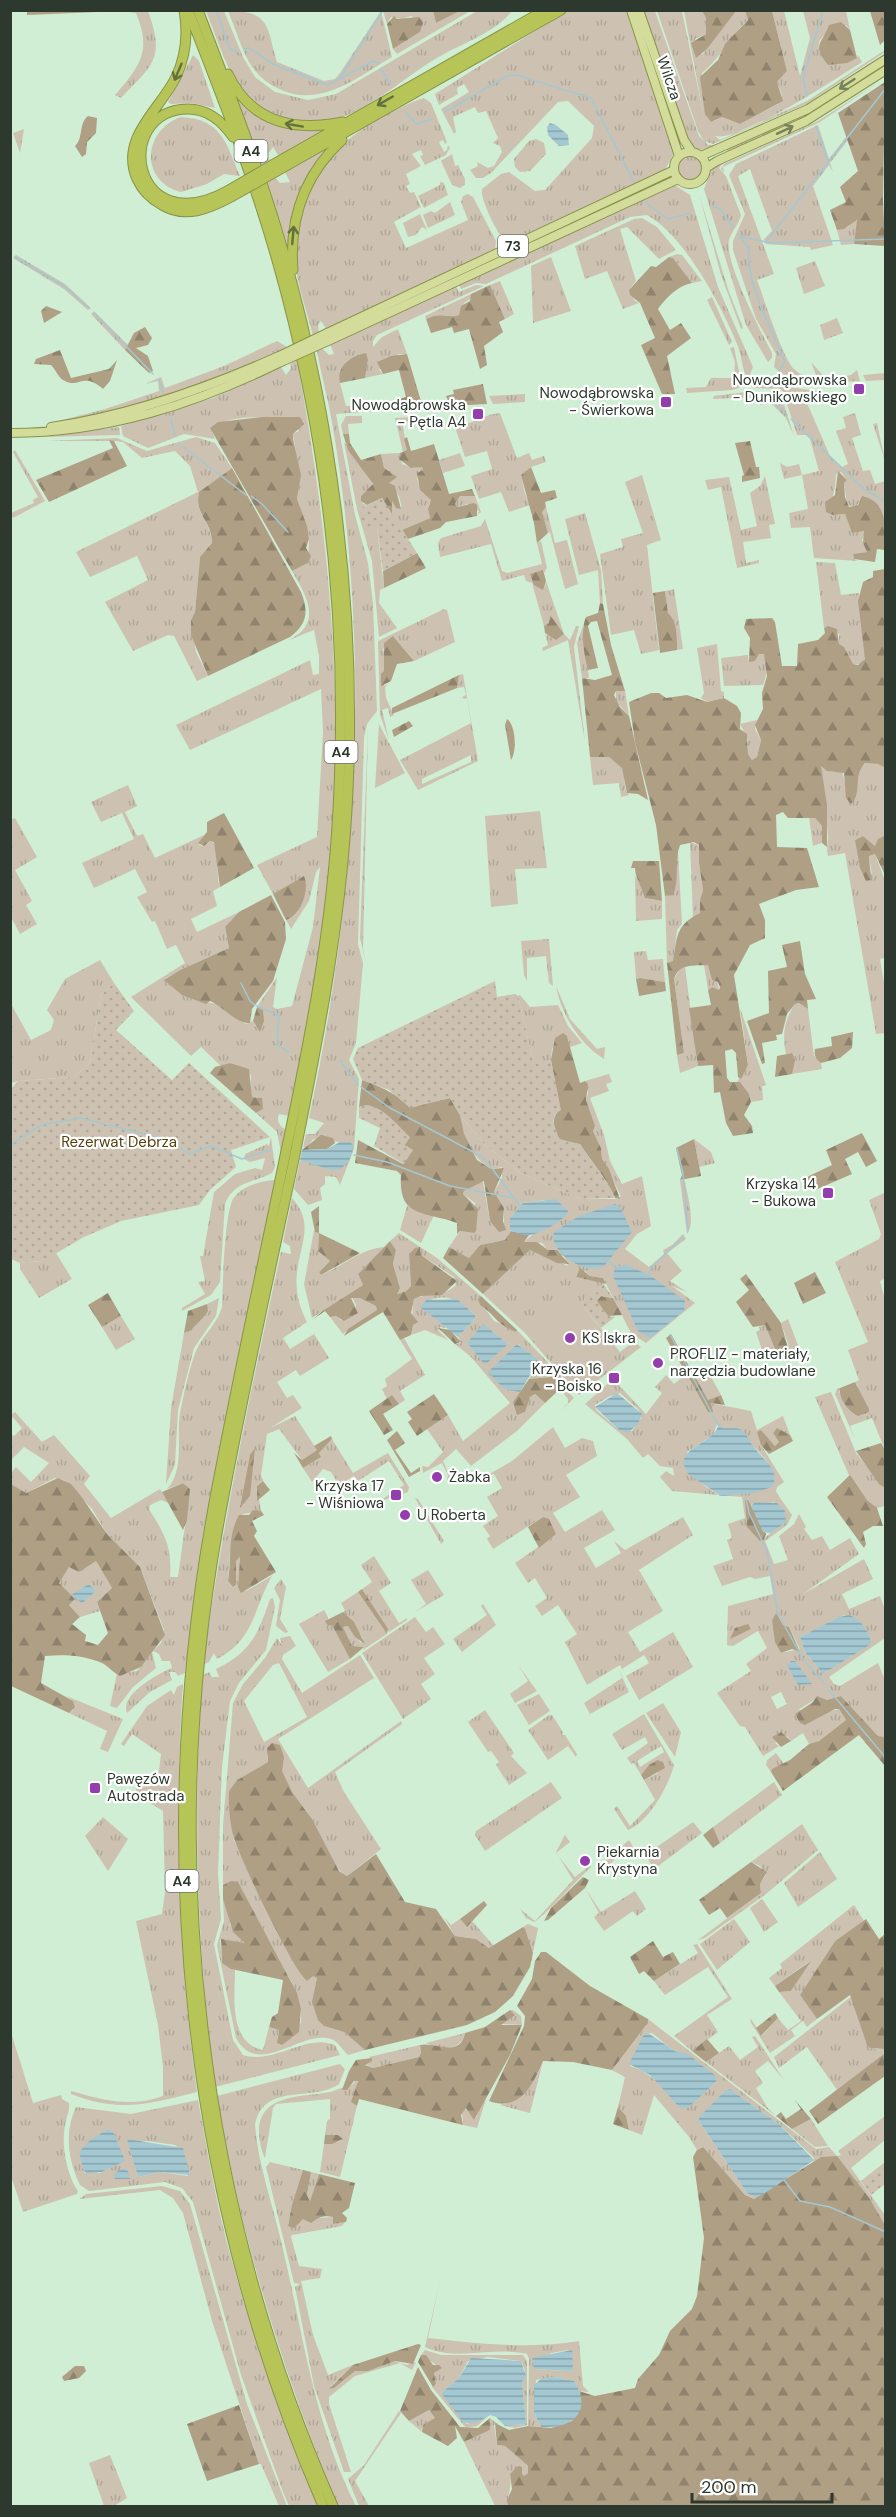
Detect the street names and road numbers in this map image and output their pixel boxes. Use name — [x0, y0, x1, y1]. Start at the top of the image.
street label: Wilcza — [652, 53, 686, 103]
road number: A4 — [234, 140, 268, 162]
road number: 73 — [498, 235, 528, 257]
road number: A4 — [324, 741, 358, 763]
road number: A4 — [166, 1870, 198, 1892]

